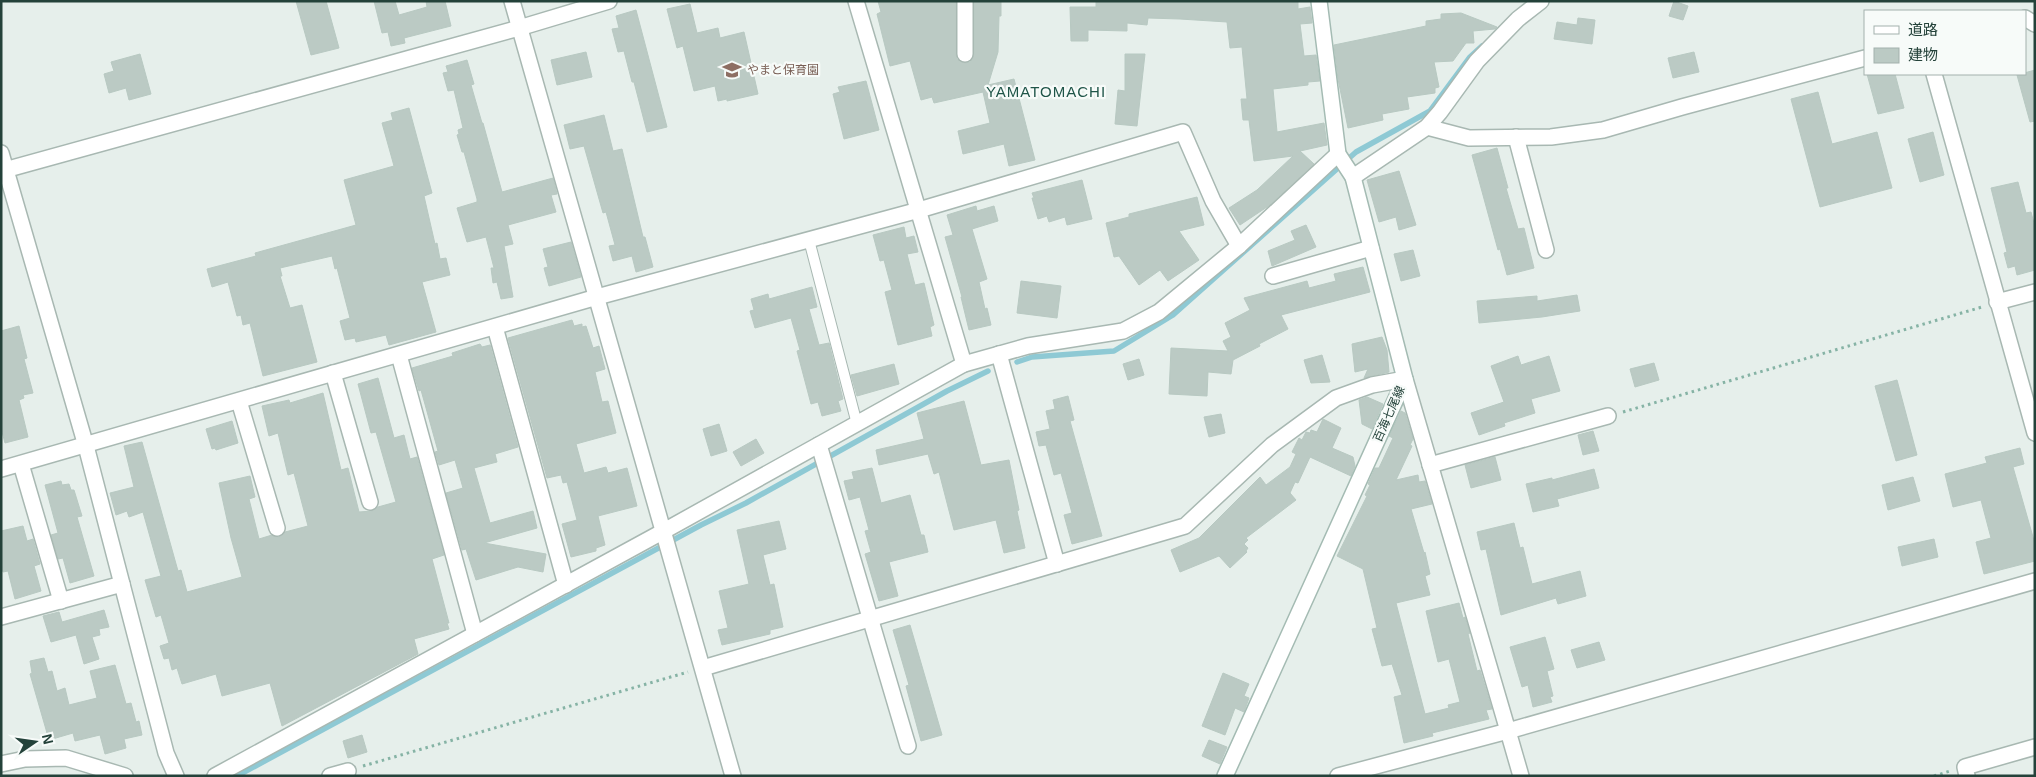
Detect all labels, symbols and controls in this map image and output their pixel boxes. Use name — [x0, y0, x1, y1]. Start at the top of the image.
legend — [1864, 10, 2026, 75]
text: 道路 — [1908, 21, 1938, 38]
text: 建物 — [1908, 46, 1938, 63]
school or university icon: やまと保育園 — [721, 59, 743, 81]
place label: やまと保育園 — [747, 63, 819, 77]
district label: YAMATOMACHI — [986, 83, 1106, 100]
street label: 百海七尾線 — [1370, 384, 1408, 444]
north arrow — [10, 717, 60, 767]
text: N — [39, 732, 57, 746]

